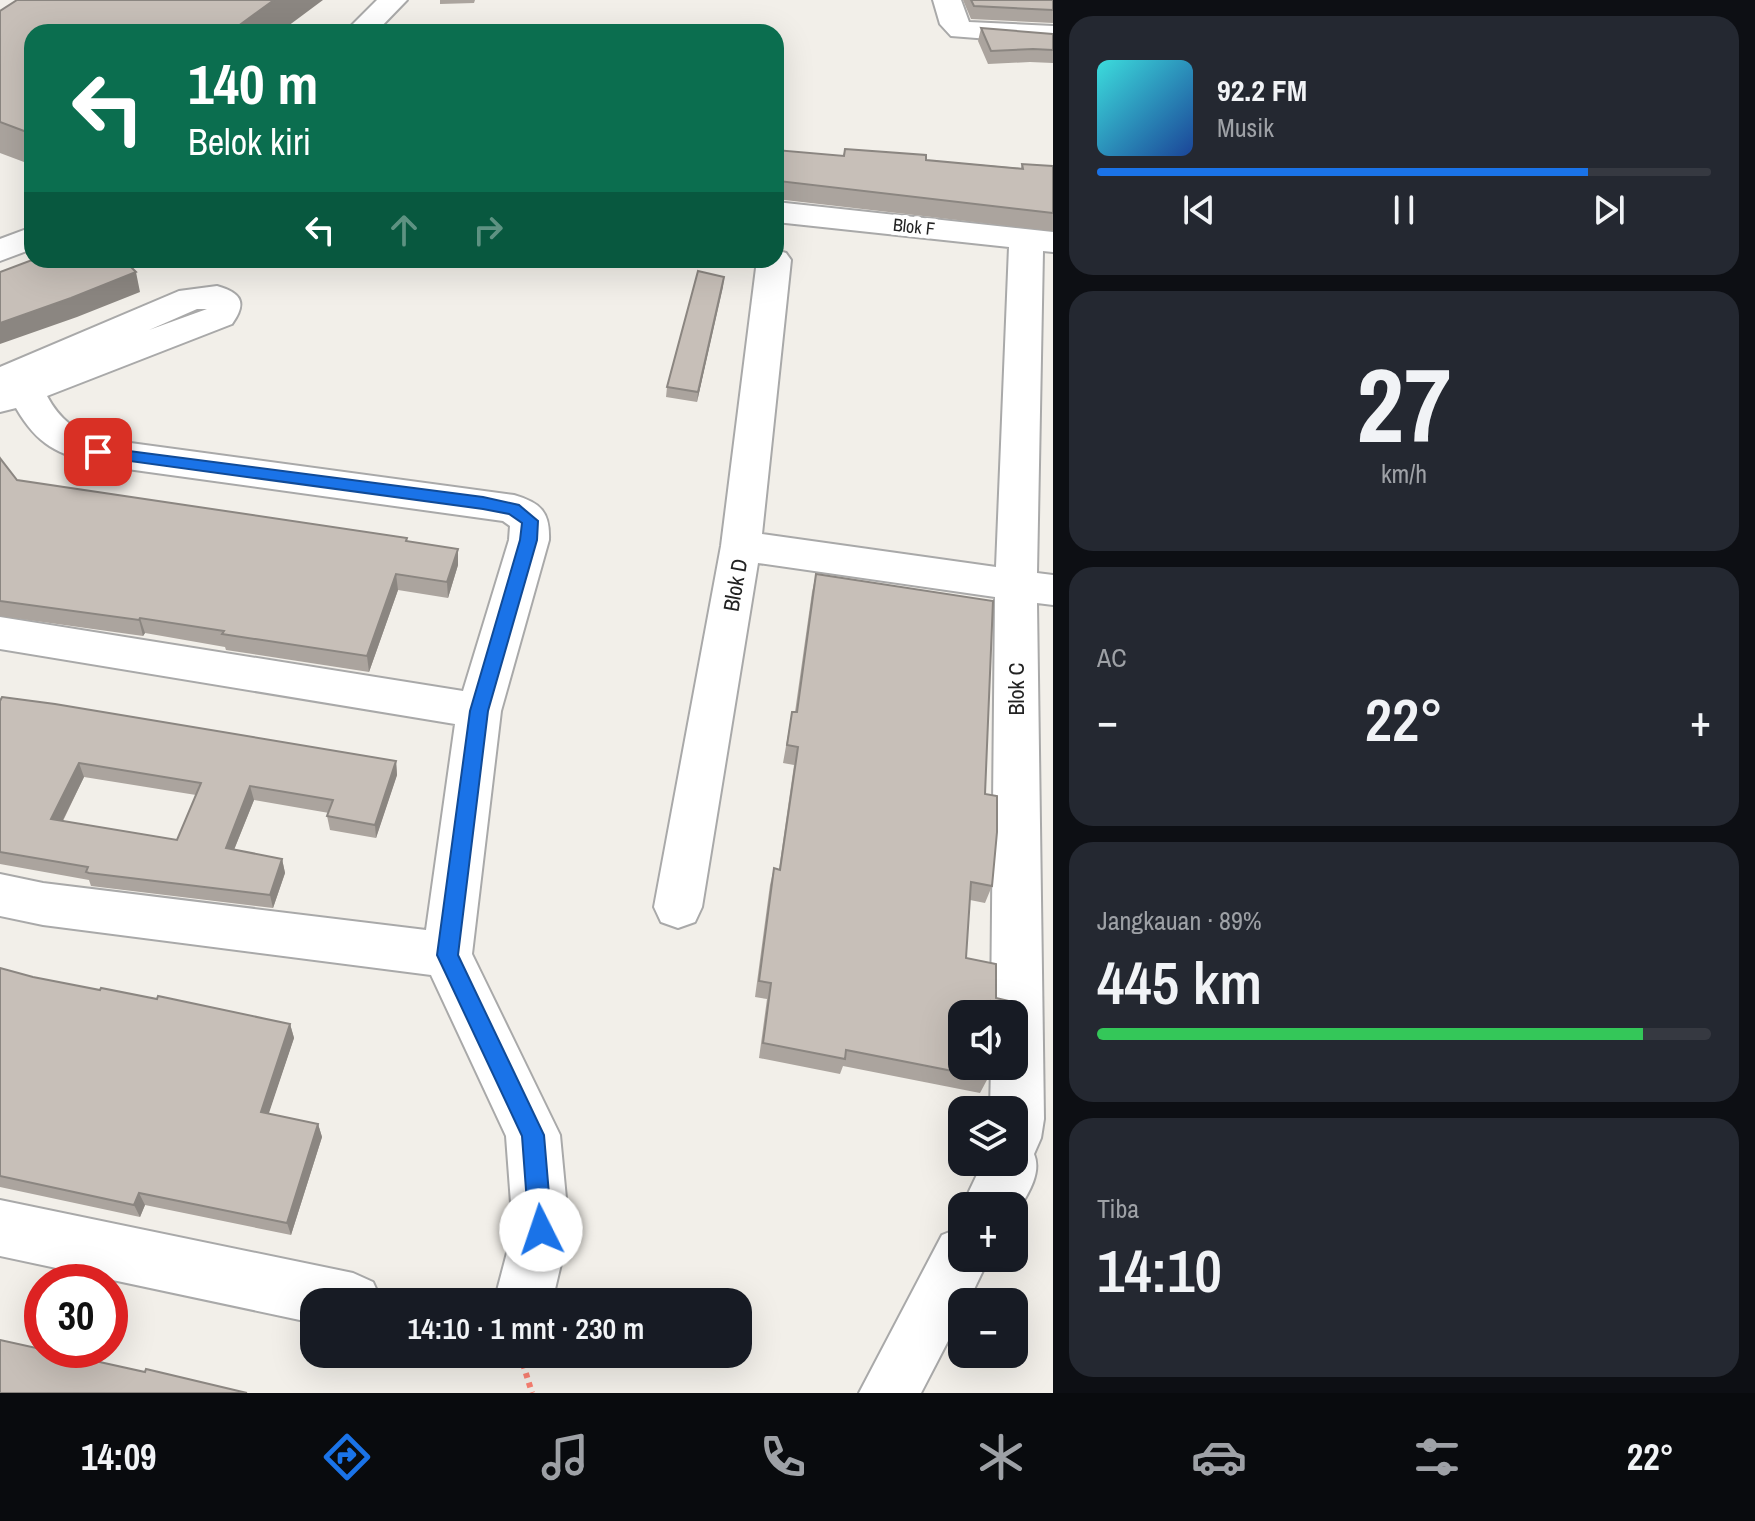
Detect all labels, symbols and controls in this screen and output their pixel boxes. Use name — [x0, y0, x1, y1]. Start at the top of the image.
text: 140 m — [188, 46, 318, 121]
icon: left — [56, 56, 160, 160]
text: 92.2 FM — [1217, 70, 1307, 110]
text: Musik — [1217, 110, 1274, 145]
text: Belok kiri — [188, 118, 311, 166]
icon: previous — [1177, 188, 1221, 232]
icon: pause — [1382, 188, 1426, 232]
icon: next — [1587, 188, 1631, 232]
icon: left — [298, 208, 342, 252]
icon: ahead — [382, 208, 426, 252]
icon: right — [466, 208, 510, 252]
street label: Blok F — [892, 212, 936, 241]
text: 27 — [1357, 334, 1451, 474]
pin — [64, 418, 132, 486]
icon: arrive — [76, 430, 120, 474]
text: km/h — [1381, 456, 1427, 491]
street label: Blok D — [716, 556, 754, 614]
text: AC — [1097, 640, 1127, 675]
street label: Blok C — [1001, 662, 1031, 716]
text: 22° — [1365, 679, 1443, 760]
text: − — [1097, 690, 1118, 750]
text: + — [1690, 690, 1711, 750]
text: Jangkauan · 89% — [1097, 903, 1262, 938]
text: 445 km — [1097, 942, 1262, 1023]
map controls — [948, 1000, 1028, 1368]
button: sound — [948, 1000, 1028, 1080]
button: layers — [948, 1096, 1028, 1176]
position arrow — [499, 1188, 583, 1272]
text: Tiba — [1097, 1191, 1139, 1226]
button: + — [948, 1192, 1028, 1272]
text: 14:10 — [1097, 1230, 1222, 1311]
speed limit sign: 30 — [24, 1264, 128, 1368]
button: − — [948, 1288, 1028, 1368]
text: 14:10 · 1 mnt · 230 m — [408, 1308, 645, 1348]
icon: directions — [319, 1429, 375, 1485]
icon: music — [537, 1429, 593, 1485]
icon: phone — [755, 1429, 811, 1485]
icon: climate — [973, 1429, 1029, 1485]
icon: car — [1191, 1429, 1247, 1485]
icon: filters — [1409, 1429, 1465, 1485]
text: 14:09 — [81, 1433, 157, 1481]
text: 22° — [1627, 1433, 1674, 1481]

